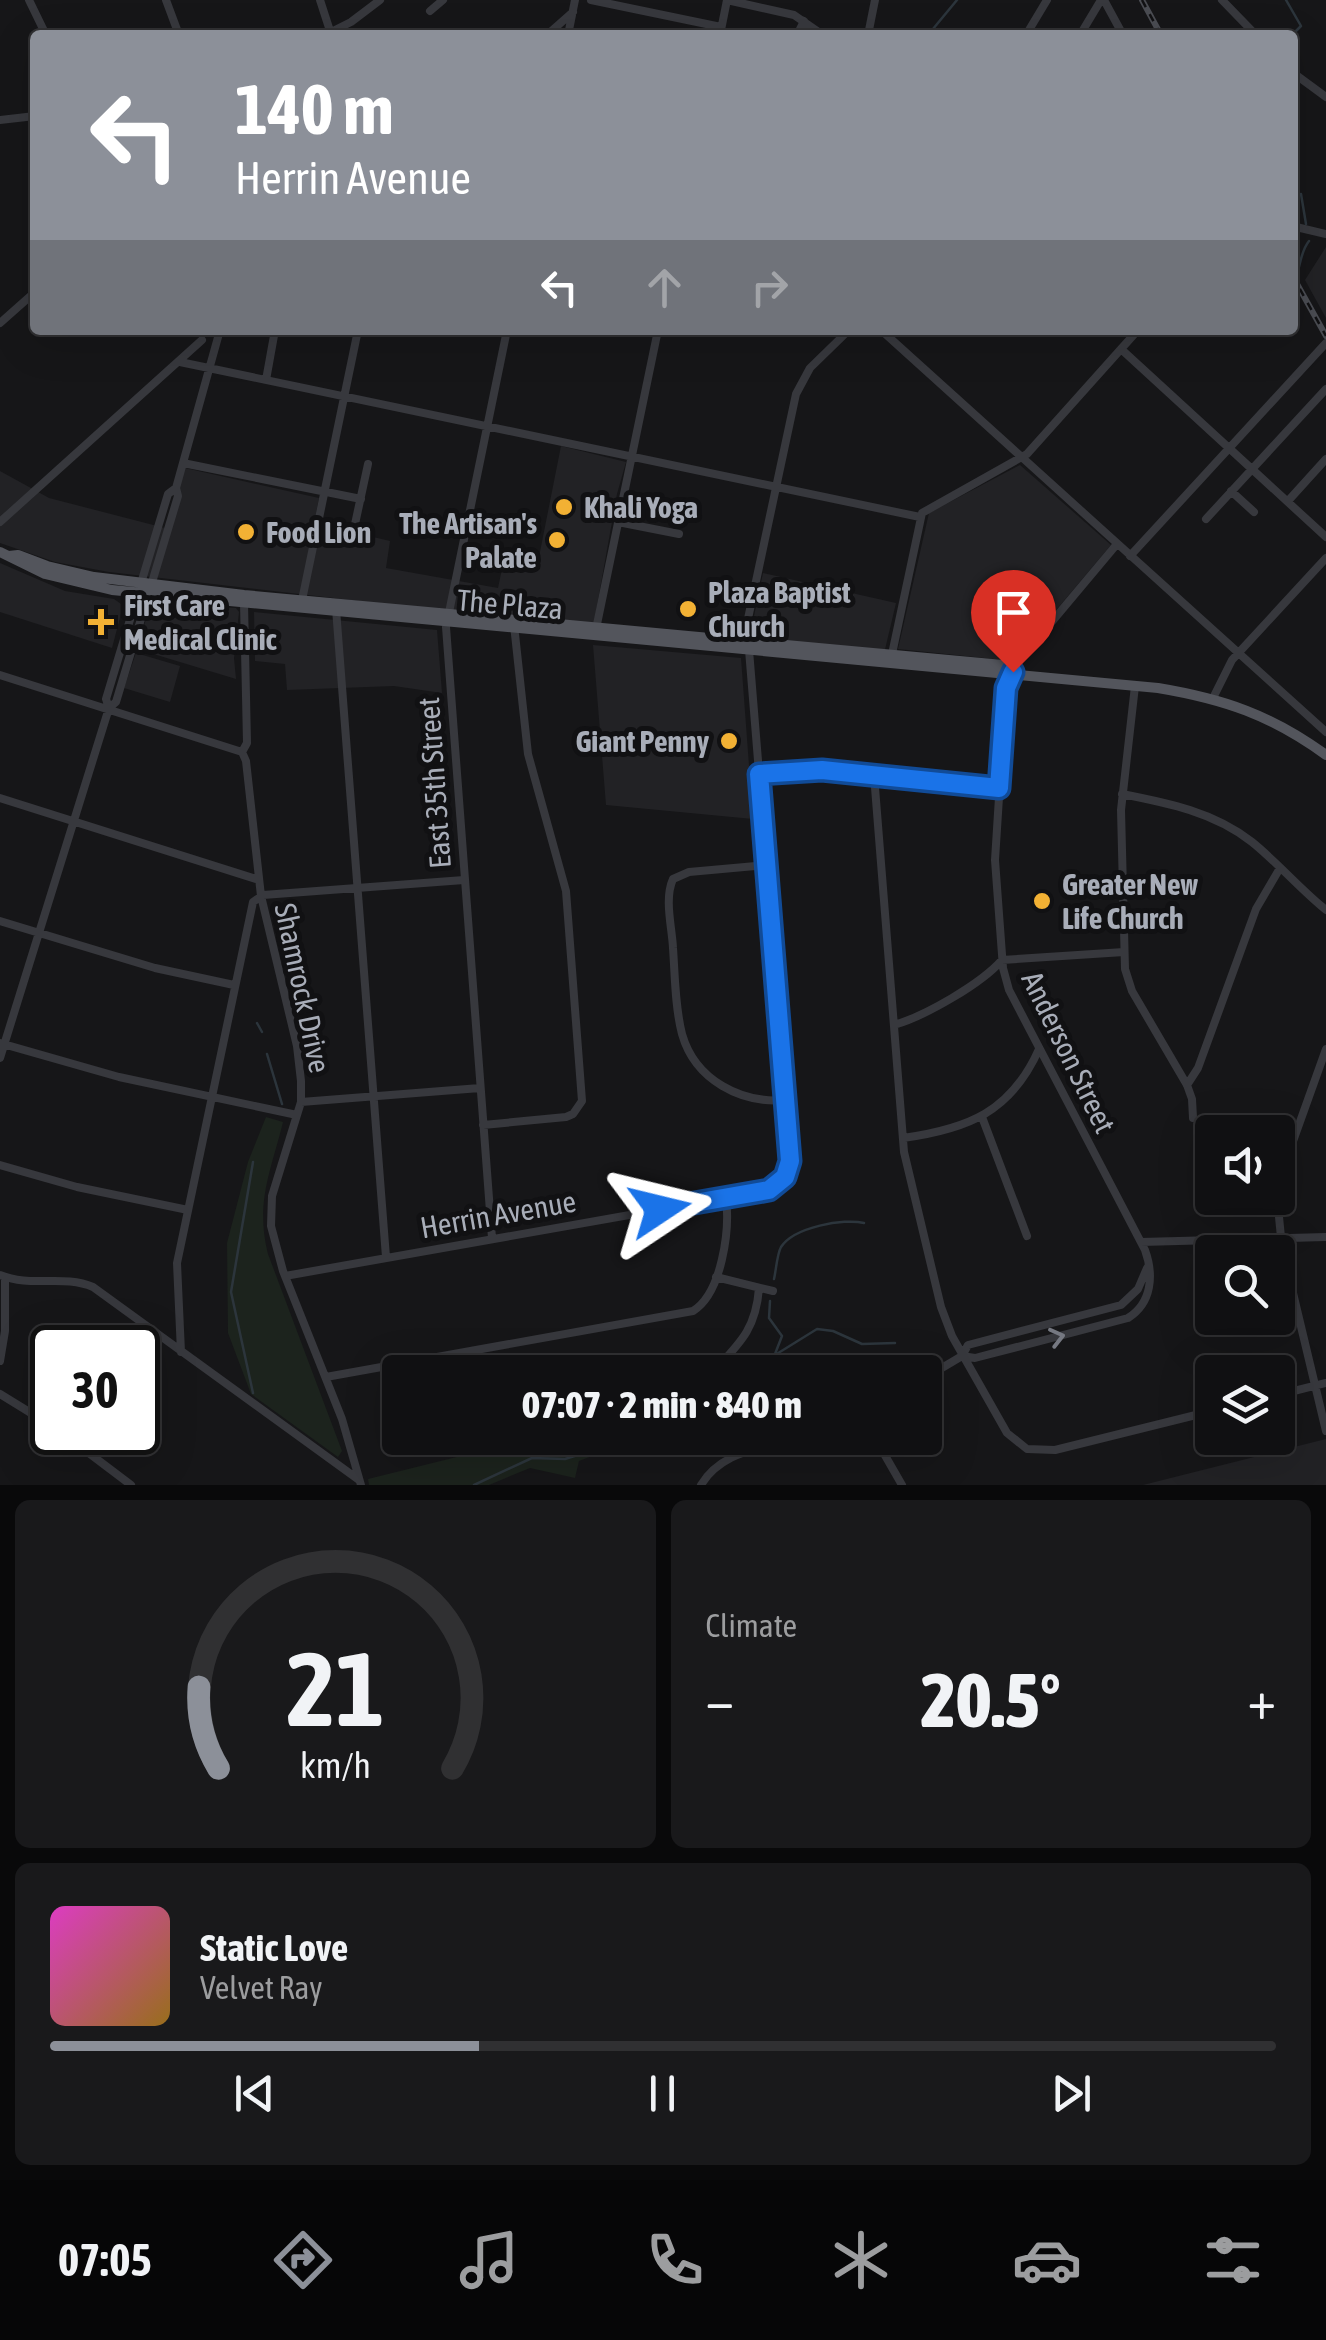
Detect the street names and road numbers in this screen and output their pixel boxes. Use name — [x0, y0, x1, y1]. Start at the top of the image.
street label: The Plaza — [456, 582, 564, 626]
street label: East 35th Street — [411, 696, 457, 870]
street label: Shamrock Drive — [268, 900, 338, 1076]
street label: Anderson Street — [1015, 966, 1123, 1138]
street label: Herrin Avenue — [418, 1184, 578, 1244]

